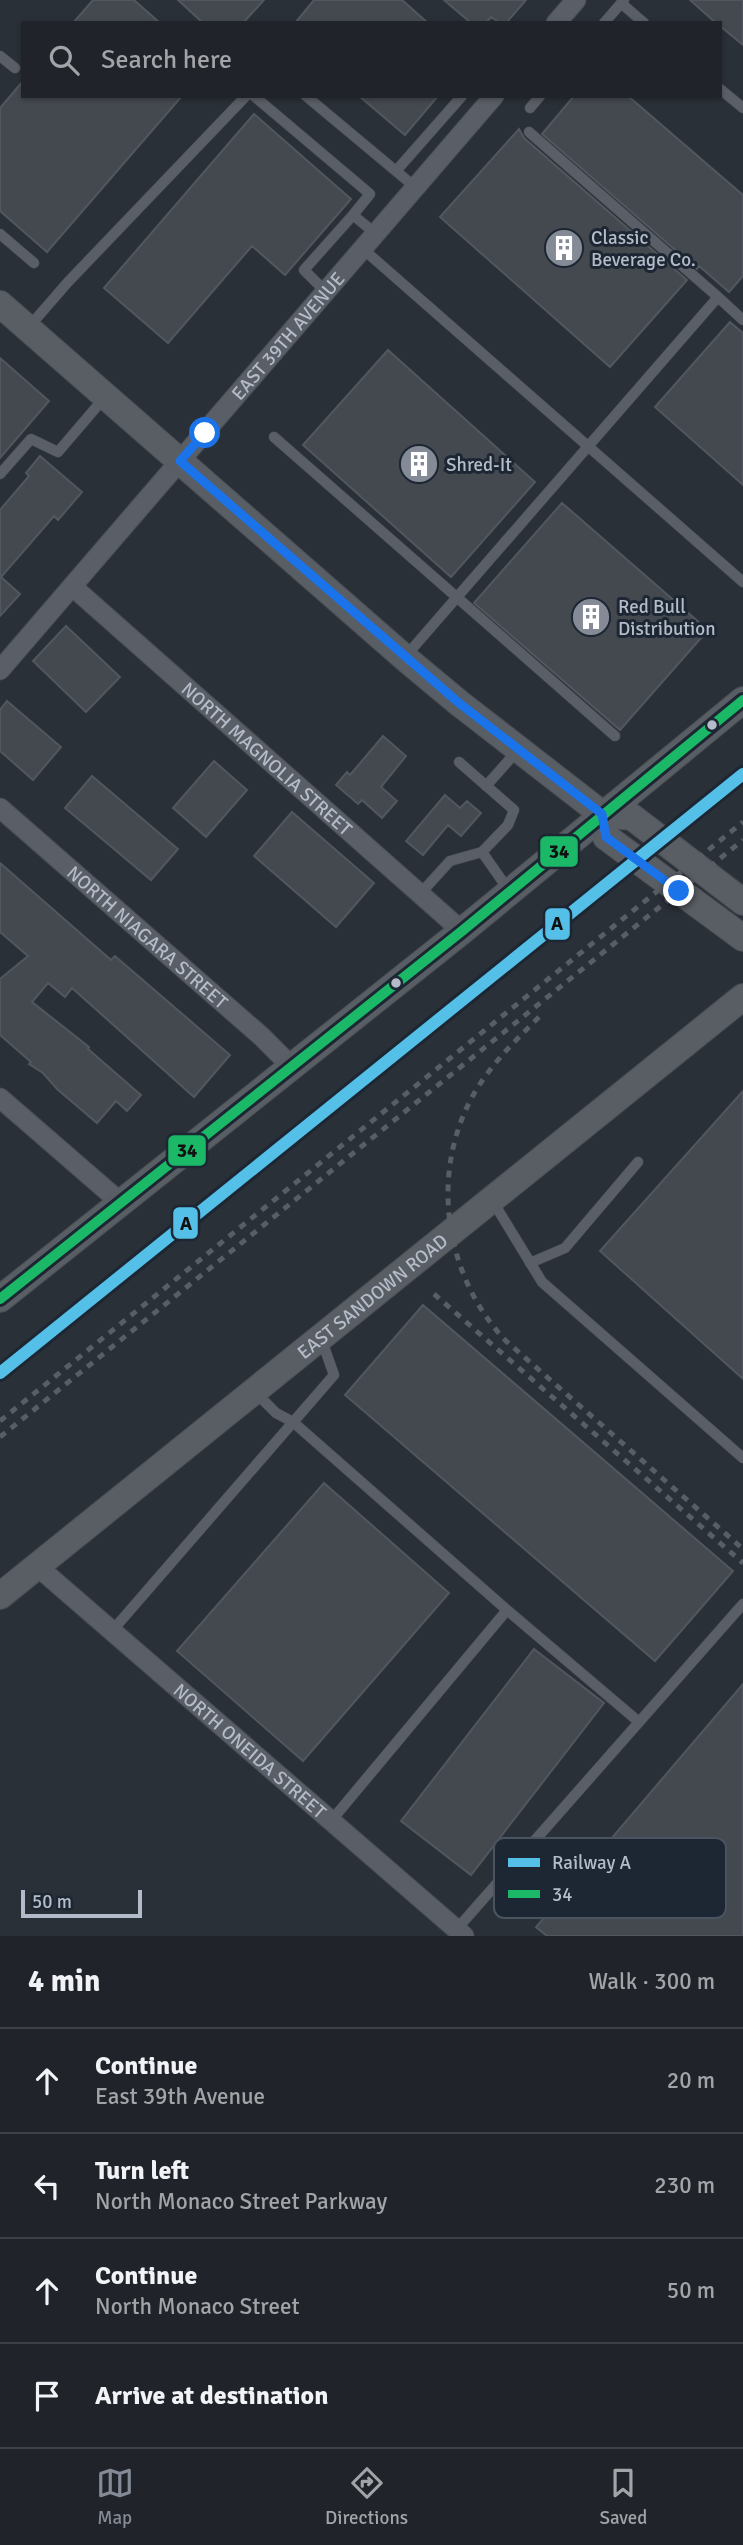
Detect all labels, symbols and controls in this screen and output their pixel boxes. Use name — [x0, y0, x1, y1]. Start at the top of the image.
search box — [21, 21, 722, 98]
icon: search — [45, 41, 83, 79]
text: Search here — [101, 44, 232, 76]
place label: Classic Beverage Co. — [591, 226, 696, 272]
building icon: Classic Beverage Co. — [543, 227, 585, 269]
street label: EAST 39TH AVENUE — [227, 267, 350, 405]
route start — [189, 417, 220, 448]
building icon: Shred-It — [398, 443, 440, 485]
place label: Shred-It — [446, 453, 512, 477]
place label: Red Bull Distribution — [618, 595, 716, 641]
building icon: Red Bull Distribution — [570, 596, 612, 638]
street label: NORTH MAGNOLIA STREET — [176, 677, 357, 842]
unlabelled marker — [705, 718, 719, 732]
line badge: 34 — [539, 835, 579, 868]
text: 34 — [549, 840, 569, 864]
street label: NORTH NIAGARA STREET — [62, 861, 233, 1015]
route end — [663, 875, 694, 906]
line badge: A — [544, 907, 571, 941]
text: A — [551, 912, 563, 936]
unlabelled marker — [389, 976, 403, 990]
line badge: 34 — [167, 1134, 207, 1167]
text: 34 — [177, 1139, 197, 1163]
line badge: A — [172, 1206, 199, 1240]
text: A — [180, 1212, 192, 1236]
street label: EAST SANDOWN ROAD — [293, 1229, 453, 1365]
street label: NORTH ONEIDA STREET — [168, 1679, 331, 1825]
legend — [494, 1838, 726, 1918]
text: Railway A — [552, 1851, 632, 1875]
text: 34 — [552, 1883, 573, 1907]
scale bar — [21, 1887, 142, 1919]
text: 50 m — [32, 1890, 72, 1914]
text: 4 min — [28, 1963, 100, 2000]
text: Walk · 300 m — [589, 1967, 715, 1996]
text: Continue — [95, 2050, 197, 2082]
icon: ahead — [28, 2062, 66, 2100]
text: 20 m — [667, 2066, 715, 2095]
text: East 39th Avenue — [95, 2082, 265, 2111]
text: Turn left — [95, 2155, 189, 2187]
icon: left — [28, 2167, 66, 2205]
text: 230 m — [654, 2171, 715, 2200]
text: North Monaco Street Parkway — [95, 2187, 387, 2216]
text: Continue — [95, 2260, 197, 2292]
icon: ahead — [28, 2272, 66, 2310]
text: 50 m — [667, 2276, 715, 2305]
text: North Monaco Street — [95, 2292, 299, 2321]
icon: arrive — [28, 2377, 66, 2415]
text: Arrive at destination — [95, 2380, 328, 2412]
tab: Map — [96, 2464, 134, 2530]
tab: Directions — [325, 2464, 408, 2530]
tab: Saved — [599, 2464, 647, 2530]

